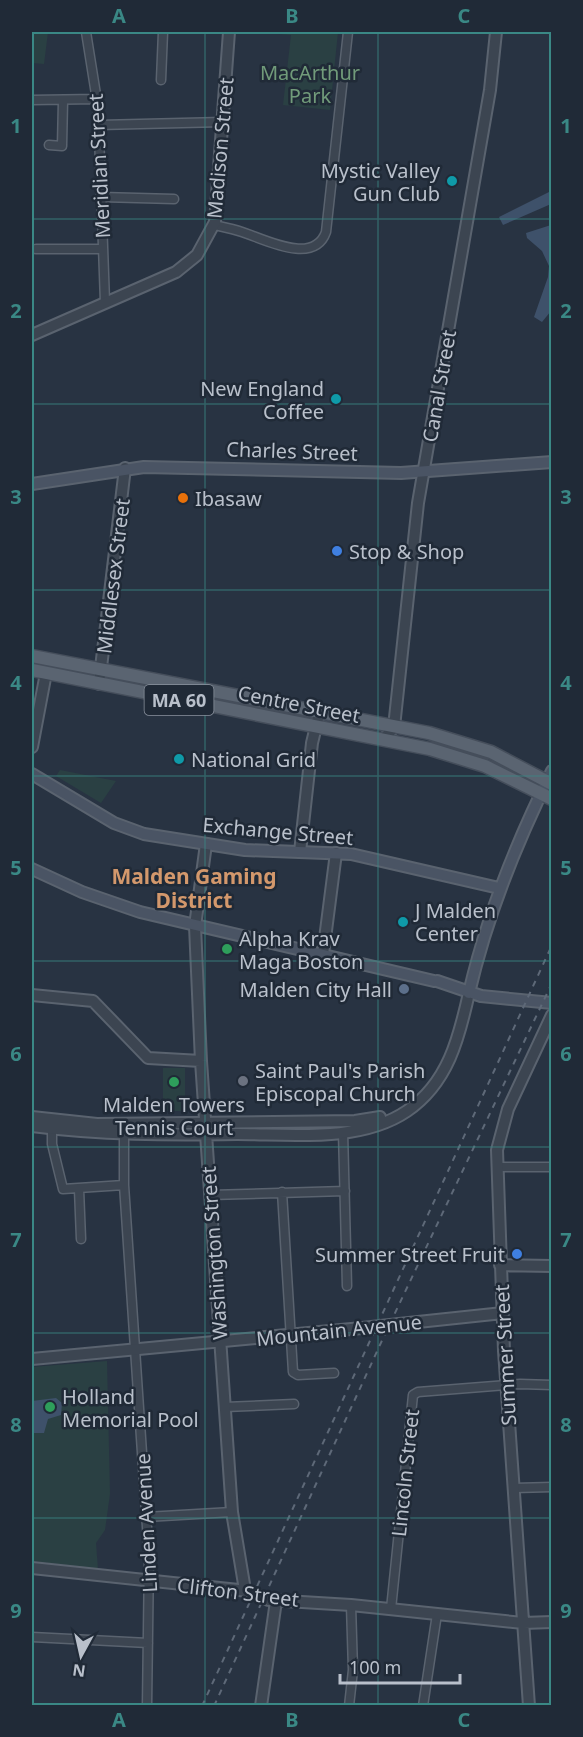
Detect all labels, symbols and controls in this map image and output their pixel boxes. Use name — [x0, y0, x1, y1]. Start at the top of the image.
text: A — [112, 2, 126, 29]
text: B — [285, 2, 299, 29]
text: C — [458, 2, 471, 29]
park label: MacArthur Park — [260, 59, 360, 109]
street label: Madison Street — [200, 76, 240, 220]
street label: Meridian Street — [82, 93, 116, 239]
text: 1 — [10, 112, 22, 139]
text: 1 — [560, 112, 572, 139]
place label: Mystic Valley Gun Club — [321, 157, 441, 207]
marker: Mystic Valley Gun Club — [445, 174, 459, 188]
text: 2 — [10, 297, 22, 324]
text: 2 — [560, 297, 572, 324]
street label: Canal Street — [416, 328, 462, 444]
place label: New England Coffee — [200, 375, 324, 425]
marker: New England Coffee — [329, 392, 343, 406]
street label: Charles Street — [226, 435, 358, 467]
text: 3 — [10, 483, 22, 510]
text: 3 — [560, 483, 572, 510]
place label: Ibasaw — [195, 485, 262, 512]
marker: Ibasaw — [176, 491, 190, 505]
street label: Middlesex Street — [90, 497, 136, 655]
place label: Stop & Shop — [349, 538, 464, 565]
marker: Stop & Shop — [330, 544, 344, 558]
text: 4 — [10, 669, 22, 696]
text: 4 — [560, 669, 572, 696]
street label: Centre Street — [236, 679, 362, 729]
road number: MA 60 — [144, 685, 213, 715]
place label: National Grid — [191, 746, 316, 773]
marker: National Grid — [172, 752, 186, 766]
street label: Exchange Street — [201, 811, 355, 851]
text: 5 — [10, 854, 22, 881]
text: 5 — [560, 854, 572, 881]
district label: Malden Gaming District — [111, 862, 277, 914]
place label: J Malden Center — [413, 897, 496, 947]
marker: J Malden Center — [396, 915, 410, 929]
place label: Alpha Krav Maga Boston — [239, 925, 363, 975]
marker: Alpha Krav Maga Boston — [220, 942, 234, 956]
place label: Malden City Hall — [240, 976, 392, 1003]
marker: Malden City Hall — [397, 982, 411, 996]
text: 6 — [10, 1040, 22, 1067]
text: 6 — [560, 1040, 572, 1067]
place label: Saint Paul's Parish Episcopal Church — [255, 1057, 425, 1107]
marker: Saint Paul's Parish Episcopal Church — [236, 1074, 250, 1088]
marker: Malden Towers Tennis Court — [167, 1075, 181, 1089]
place label: Malden Towers Tennis Court — [103, 1091, 245, 1141]
street label: Washington Street — [194, 1165, 234, 1341]
text: 7 — [10, 1226, 22, 1253]
text: 7 — [560, 1226, 572, 1253]
place label: Summer Street Fruit — [315, 1241, 505, 1268]
marker: Summer Street Fruit — [510, 1247, 524, 1261]
street label: Summer Street — [488, 1284, 522, 1426]
street label: Mountain Avenue — [255, 1308, 423, 1352]
place label: Holland Memorial Pool — [62, 1383, 199, 1433]
marker: Holland Memorial Pool — [43, 1400, 57, 1414]
street label: Lincoln Street — [385, 1408, 425, 1538]
text: 8 — [10, 1411, 22, 1438]
text: 8 — [560, 1411, 572, 1438]
street label: Linden Avenue — [129, 1453, 163, 1593]
street label: Clifton Street — [176, 1571, 300, 1613]
text: 9 — [10, 1597, 22, 1624]
text: 9 — [560, 1597, 572, 1624]
north arrow — [51, 1626, 111, 1686]
scale bar — [340, 1647, 460, 1685]
text: 100 m — [349, 1655, 401, 1679]
text: N — [71, 1659, 87, 1683]
text: A — [112, 1706, 126, 1733]
text: B — [285, 1706, 299, 1733]
text: C — [458, 1706, 471, 1733]

